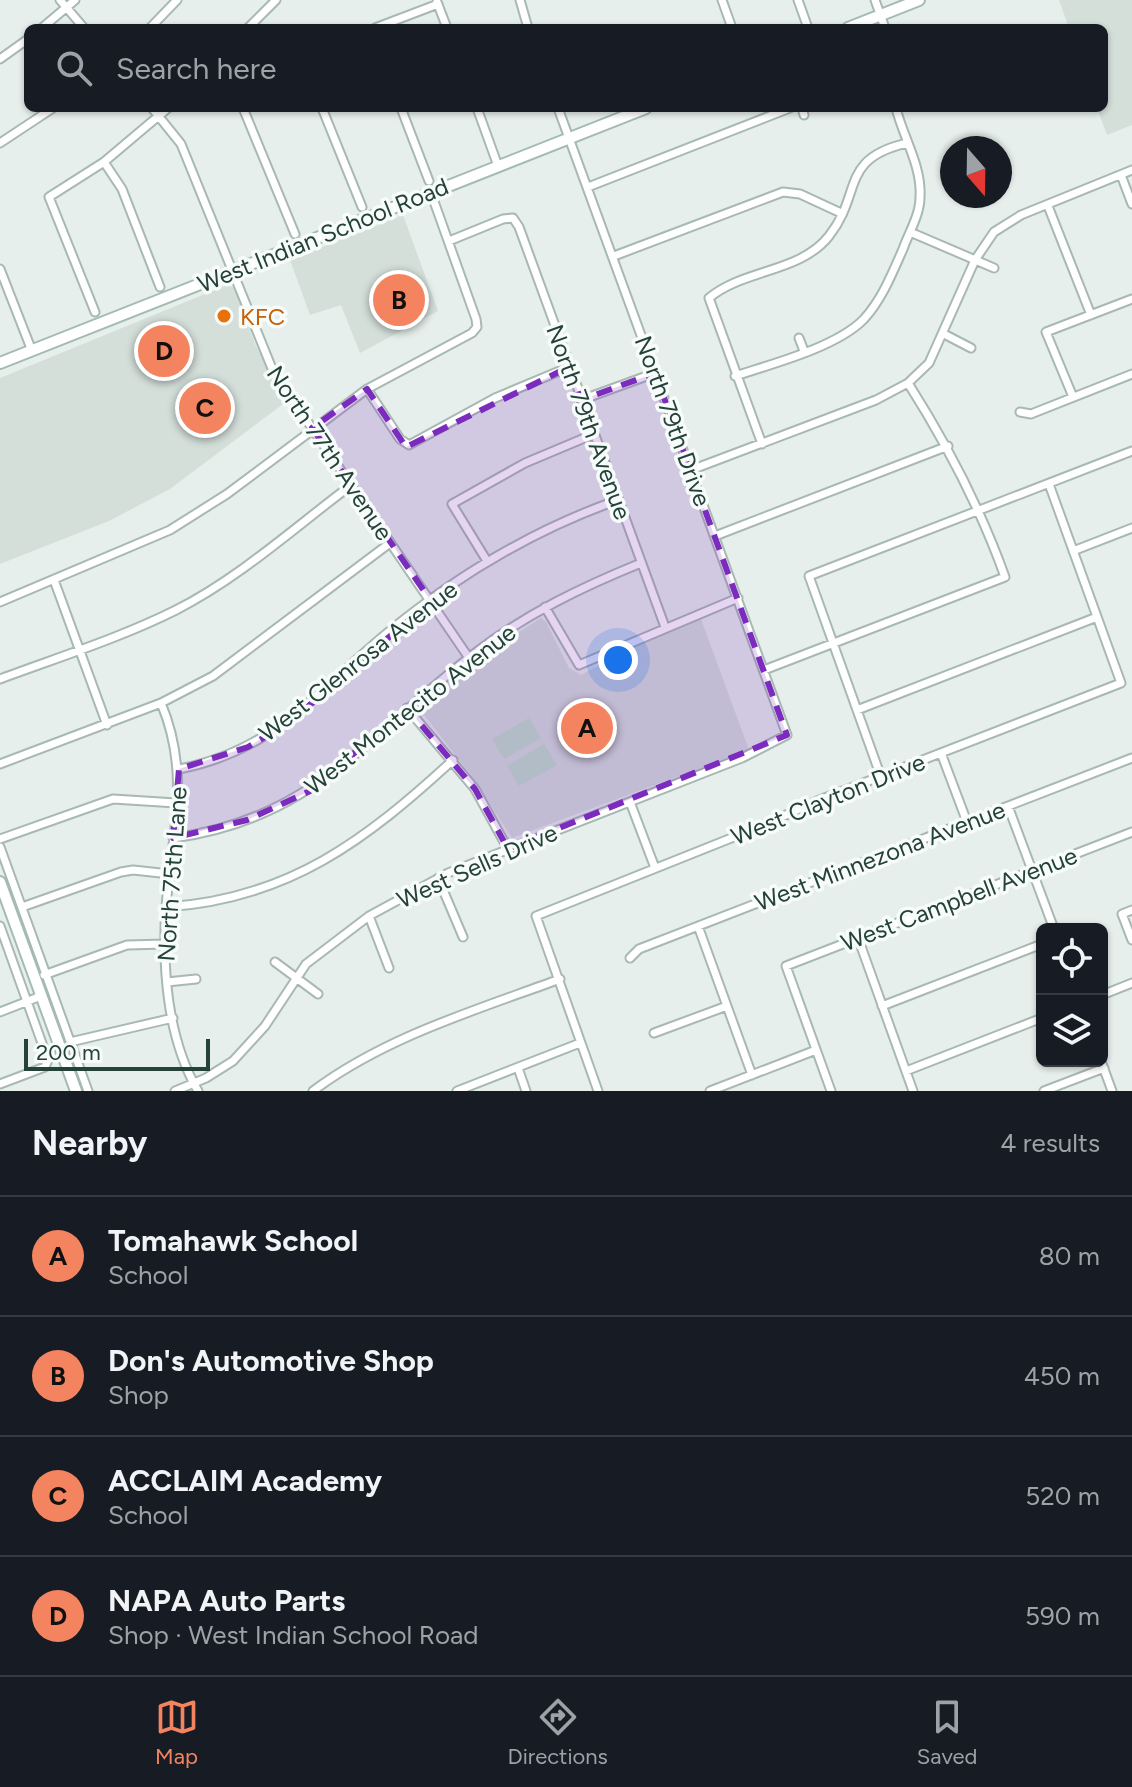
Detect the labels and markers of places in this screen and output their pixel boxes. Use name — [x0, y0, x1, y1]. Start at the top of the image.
pin: B — [373, 270, 425, 330]
place label: KFC — [240, 302, 285, 331]
marker: KFC — [215, 307, 233, 325]
pin: D — [138, 321, 190, 381]
pin: C — [179, 378, 231, 438]
pin: A — [561, 698, 613, 758]

